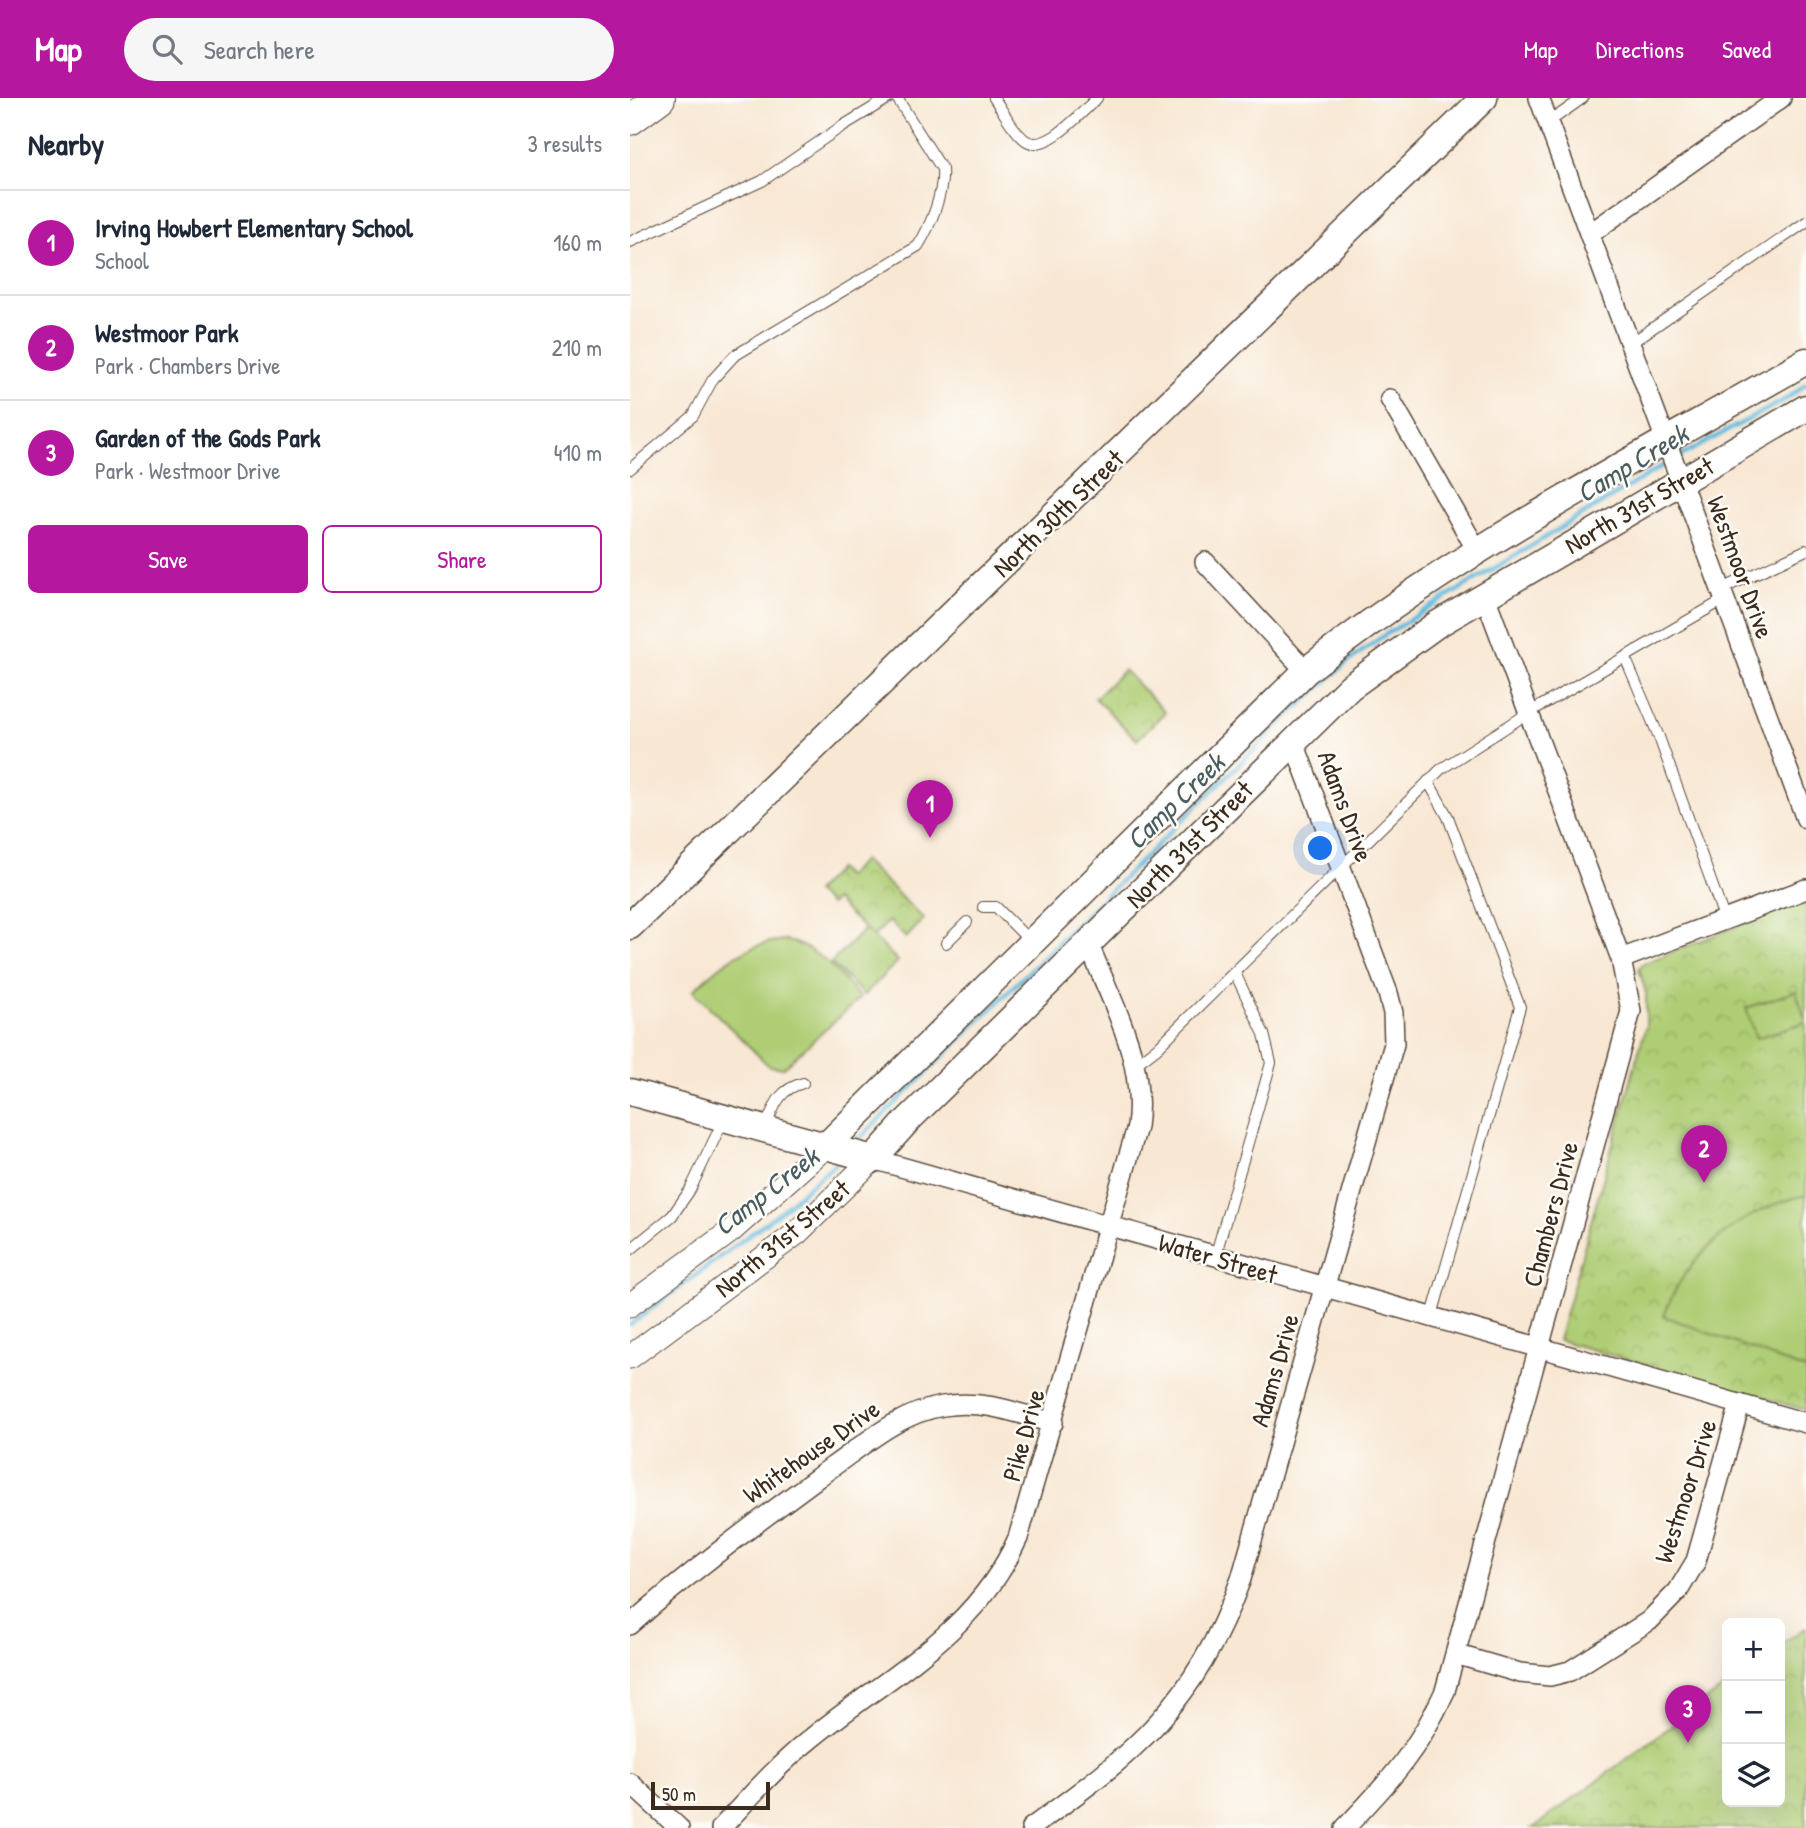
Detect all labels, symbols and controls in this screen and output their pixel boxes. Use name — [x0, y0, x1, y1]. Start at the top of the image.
search box — [124, 18, 614, 81]
text: Map — [35, 27, 82, 71]
icon: search — [148, 30, 186, 68]
text: Search here — [204, 32, 315, 67]
text: Map — [1524, 33, 1558, 65]
text: Directions — [1596, 33, 1684, 65]
text: Saved — [1722, 33, 1771, 65]
text: Nearby — [28, 124, 104, 164]
text: 3 results — [527, 128, 602, 159]
text: Irving Howbert Elementary School — [95, 210, 413, 245]
text: 1 — [47, 227, 55, 258]
text: 160 m — [553, 227, 602, 258]
text: School — [95, 245, 149, 276]
text: Westmoor Park — [95, 315, 238, 350]
text: 2 — [46, 332, 56, 363]
text: 210 m — [552, 332, 602, 363]
text: Park · Chambers Drive — [95, 350, 281, 381]
water label: Camp Creek — [1569, 414, 1697, 511]
text: Garden of the Gods Park — [95, 420, 320, 455]
text: 3 — [46, 437, 56, 468]
text: 410 m — [554, 437, 602, 468]
street label: North 30th Street — [985, 441, 1132, 585]
street label: North 31st Street — [1558, 448, 1721, 562]
text: Park · Westmoor Drive — [95, 455, 280, 486]
street label: Westmoor Drive — [1699, 491, 1783, 643]
button: Save — [28, 525, 308, 593]
button: Share — [322, 525, 602, 593]
water label: Camp Creek — [1117, 743, 1234, 858]
street label: Adams Drive — [1310, 746, 1382, 866]
street label: North 31st Street — [1118, 772, 1261, 915]
pin: 1 — [907, 780, 953, 838]
your location — [1303, 831, 1337, 865]
pin: 2 — [1681, 1125, 1727, 1183]
water label: Camp Creek — [706, 1136, 828, 1244]
street label: Chambers Drive — [1514, 1137, 1586, 1291]
street label: North 31st Street — [707, 1170, 858, 1305]
street label: Water Street — [1155, 1224, 1282, 1292]
street label: Adams Drive — [1241, 1310, 1307, 1430]
street label: Pike Drive — [993, 1385, 1053, 1485]
street label: Whitehouse Drive — [736, 1391, 886, 1511]
street label: Westmoor Drive — [1645, 1415, 1725, 1567]
map controls — [1722, 1618, 1785, 1807]
button: + — [1722, 1618, 1785, 1681]
button: − — [1722, 1681, 1785, 1744]
pin: 3 — [1665, 1685, 1711, 1743]
button: layers — [1722, 1744, 1785, 1807]
scale bar — [651, 1779, 770, 1811]
text: 50 m — [662, 1781, 696, 1807]

